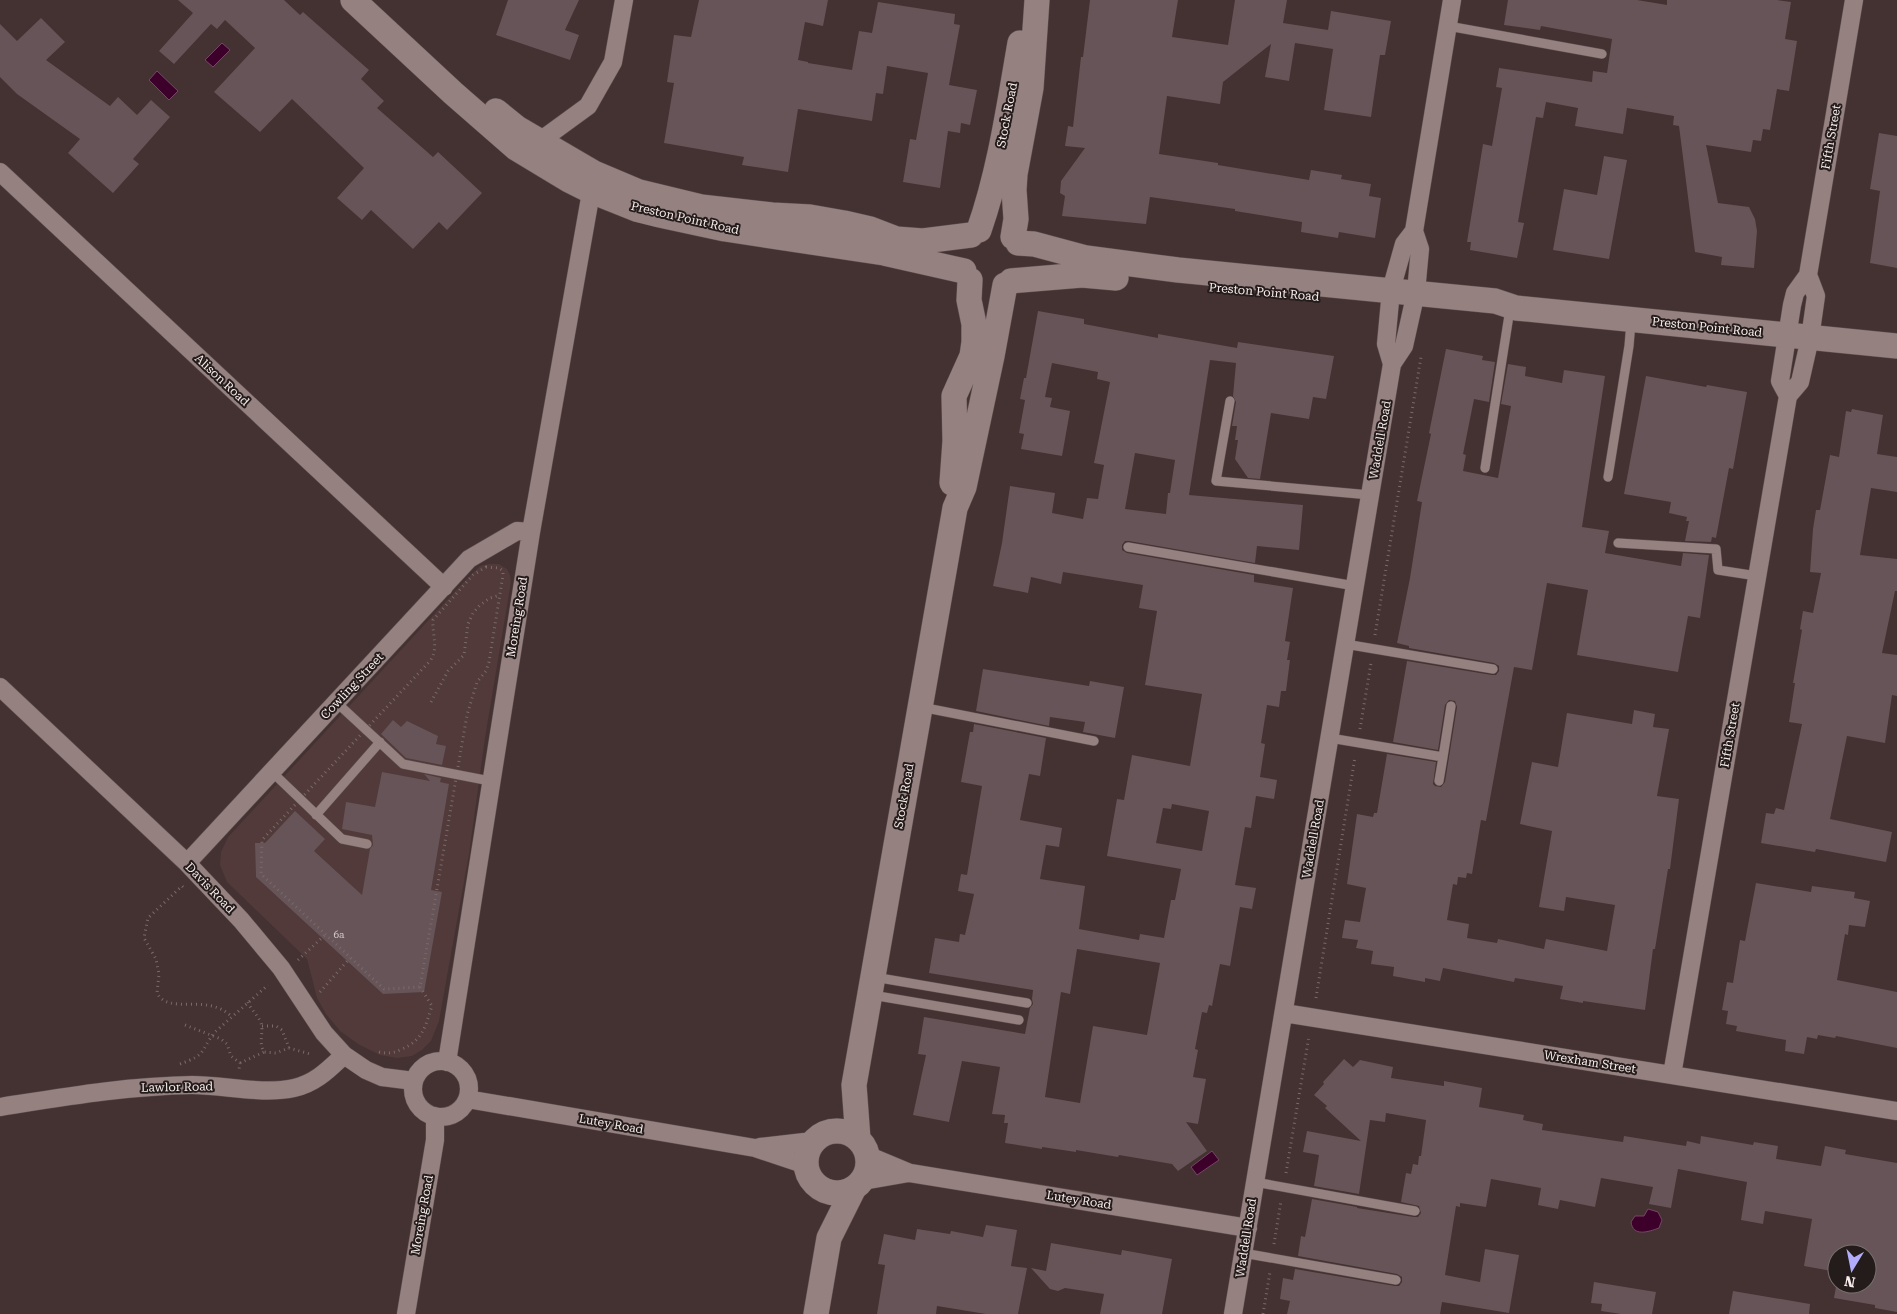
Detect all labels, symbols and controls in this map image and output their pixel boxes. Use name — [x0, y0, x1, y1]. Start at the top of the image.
street label: Stock Road — [994, 81, 1020, 149]
street label: Fifth Street — [1818, 103, 1844, 171]
street label: Preston Point Road — [629, 199, 741, 237]
street label: Preston Point Road — [1208, 280, 1320, 304]
street label: Preston Point Road — [1651, 314, 1763, 340]
street label: Alison Road — [192, 351, 252, 409]
street label: Waddell Road — [1366, 399, 1394, 481]
street label: Moreing Road — [504, 576, 530, 658]
street label: Cowling Street — [318, 650, 387, 722]
street label: Fifth Street — [1717, 701, 1743, 769]
street label: Stock Road — [891, 762, 917, 830]
street label: Waddell Road — [1299, 798, 1327, 880]
street label: Davis Road — [183, 860, 238, 916]
house number: 6a — [333, 929, 345, 940]
street label: Wrexham Street — [1543, 1048, 1637, 1076]
street label: Lawlor Road — [141, 1079, 214, 1095]
street label: Lutey Road — [578, 1111, 645, 1137]
street label: Moreing Road — [408, 1174, 436, 1256]
street label: Lutey Road — [1046, 1188, 1113, 1212]
street label: Waddell Road — [1233, 1197, 1259, 1279]
north arrow — [1827, 1244, 1877, 1294]
text: N — [1843, 1273, 1856, 1291]

